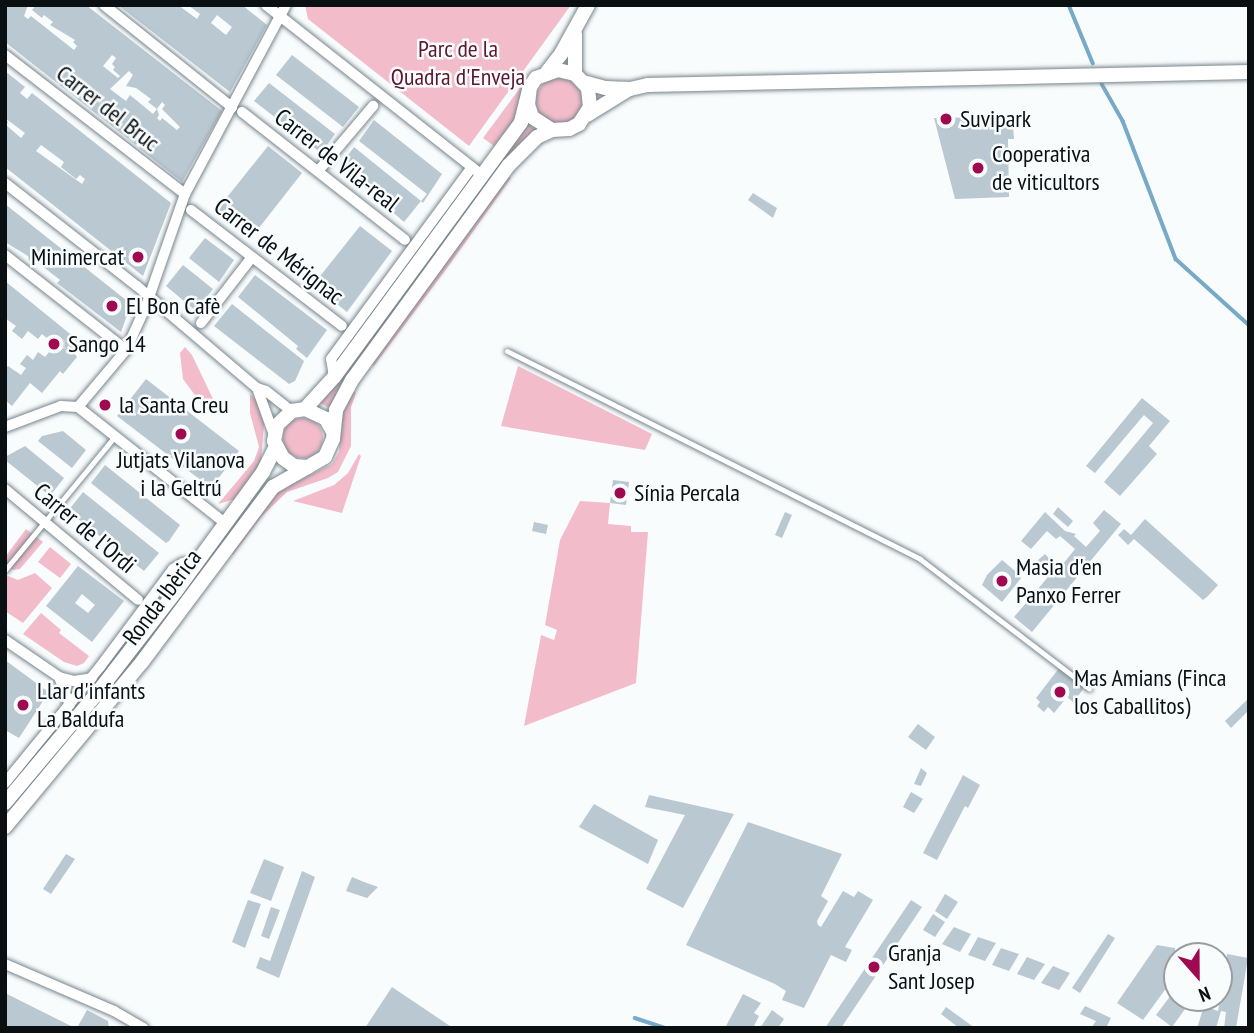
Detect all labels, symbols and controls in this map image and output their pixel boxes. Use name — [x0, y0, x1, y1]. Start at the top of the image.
park label: Parc de la Quadra d'Enveja — [391, 35, 525, 91]
street label: Carrer del Bruc — [51, 59, 165, 157]
street label: Carrer de Vila-real — [269, 102, 405, 218]
place label: Suvipark — [960, 105, 1031, 133]
marker: Suvipark — [938, 111, 954, 127]
place label: Cooperativa de viticultors — [992, 140, 1100, 196]
marker: Cooperativa de viticultors — [970, 160, 986, 176]
street label: Carrer de Mérignac — [208, 191, 350, 311]
place label: Minimercat — [31, 243, 124, 271]
marker: Minimercat — [130, 249, 146, 265]
place label: El Bon Cafè — [126, 292, 220, 320]
marker: El Bon Cafè — [104, 298, 120, 314]
place label: Sango 14 — [68, 330, 146, 358]
marker: Sango 14 — [46, 336, 62, 352]
place label: la Santa Creu — [119, 391, 229, 419]
marker: la Santa Creu — [97, 397, 113, 413]
marker: Jutjats Vilanova i la Geltrú — [173, 426, 189, 442]
place label: Jutjats Vilanova i la Geltrú — [117, 446, 245, 502]
street label: Carrer de l'Ordi — [28, 477, 142, 579]
place label: Sínia Percala — [634, 479, 740, 507]
marker: Sínia Percala — [612, 485, 628, 501]
street label: Ronda Ibèrica — [117, 543, 207, 651]
place label: Masia d'en Panxo Ferrer — [1016, 553, 1121, 609]
marker: Masia d'en Panxo Ferrer — [994, 573, 1010, 589]
place label: Mas Amians (Finca los Caballitos) — [1074, 664, 1227, 720]
place label: Llar d'infants La Baldufa — [37, 677, 145, 733]
marker: Mas Amians (Finca los Caballitos) — [1052, 684, 1068, 700]
marker: Llar d'infants La Baldufa — [15, 697, 31, 713]
place label: Granja Sant Josep — [888, 939, 975, 995]
north arrow — [1163, 942, 1233, 1012]
marker: Granja Sant Josep — [866, 959, 882, 975]
text: N — [1196, 982, 1214, 1008]

